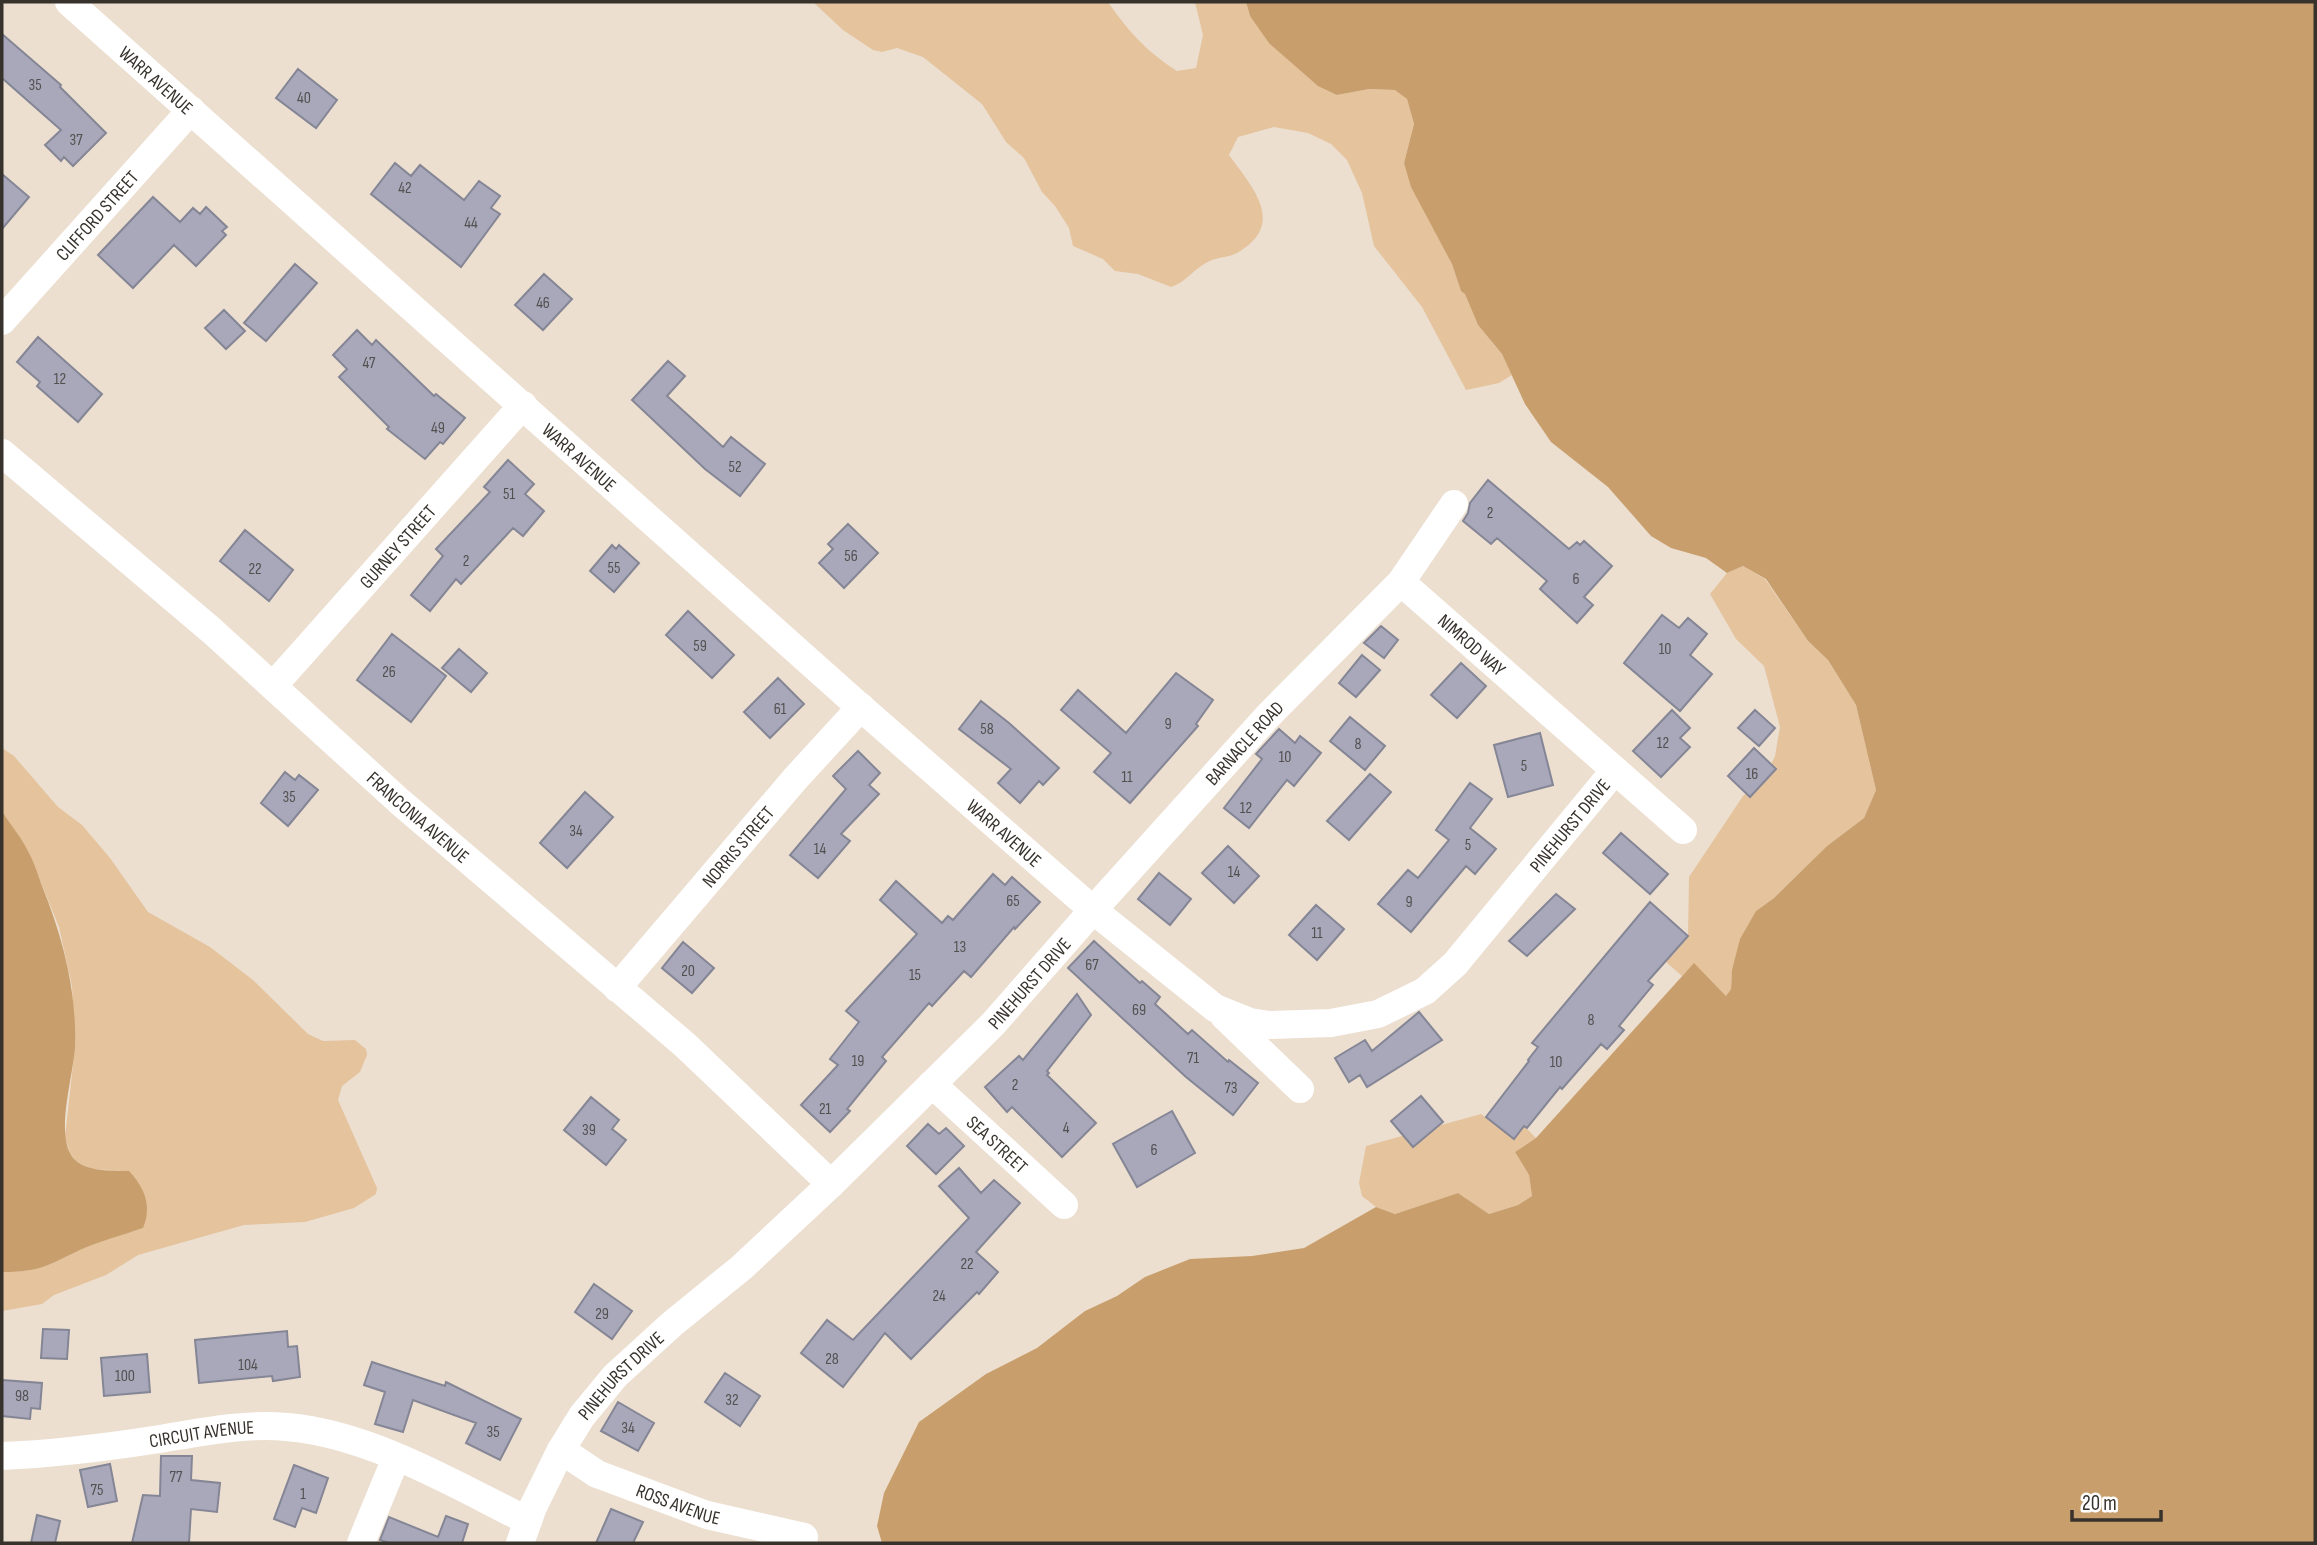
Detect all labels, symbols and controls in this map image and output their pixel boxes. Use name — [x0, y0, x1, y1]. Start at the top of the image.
street label: WARR AVENUE — [114, 42, 197, 120]
house number: 35 — [28, 76, 42, 95]
house number: 40 — [297, 89, 311, 108]
house number: 37 — [69, 131, 83, 150]
street label: CLIFFORD STREET — [52, 166, 144, 266]
house number: 42 — [398, 179, 412, 198]
house number: 44 — [464, 214, 478, 233]
house number: 46 — [536, 294, 550, 313]
house number: 47 — [363, 354, 376, 373]
house number: 12 — [54, 370, 66, 389]
house number: 49 — [431, 419, 445, 438]
street label: WARR AVENUE — [537, 419, 620, 497]
house number: 52 — [728, 458, 742, 477]
house number: 51 — [503, 485, 515, 504]
street label: GURNEY STREET — [355, 501, 442, 594]
house number: 2 — [1487, 504, 1493, 523]
house number: 56 — [844, 547, 858, 566]
house number: 2 — [463, 552, 469, 571]
house number: 55 — [608, 559, 620, 578]
house number: 22 — [248, 560, 262, 579]
house number: 6 — [1572, 570, 1580, 589]
street label: NIMROD WAY — [1433, 610, 1510, 682]
house number: 59 — [693, 637, 707, 656]
house number: 10 — [1659, 640, 1671, 659]
house number: 26 — [382, 663, 396, 682]
street label: BARNACLE ROAD — [1201, 697, 1289, 791]
house number: 61 — [774, 700, 787, 719]
house number: 9 — [1164, 715, 1172, 734]
house number: 58 — [980, 720, 994, 739]
house number: 12 — [1657, 734, 1669, 753]
house number: 8 — [1354, 735, 1362, 754]
house number: 10 — [1279, 748, 1291, 767]
house number: 5 — [1521, 757, 1527, 776]
house number: 16 — [1746, 765, 1758, 784]
street label: FRANCONIA AVENUE — [361, 767, 473, 869]
house number: 11 — [1121, 768, 1133, 787]
street label: PINEHURST DRIVE — [1525, 775, 1616, 878]
house number: 35 — [282, 788, 296, 807]
street label: WARR AVENUE — [961, 795, 1045, 873]
house number: 12 — [1240, 799, 1252, 818]
street label: NORRIS STREET — [698, 802, 780, 893]
house number: 34 — [569, 822, 583, 841]
house number: 5 — [1465, 836, 1471, 855]
house number: 14 — [814, 840, 826, 859]
house number: 14 — [1228, 863, 1240, 882]
house number: 65 — [1006, 892, 1020, 911]
house number: 9 — [1405, 893, 1413, 912]
house number: 11 — [1311, 924, 1323, 943]
street label: PINEHURST DRIVE — [984, 933, 1076, 1035]
house number: 13 — [954, 938, 966, 957]
house number: 67 — [1085, 956, 1099, 975]
house number: 20 — [681, 962, 695, 981]
house number: 15 — [909, 966, 921, 985]
house number: 69 — [1132, 1001, 1146, 1020]
house number: 8 — [1587, 1011, 1595, 1030]
house number: 71 — [1187, 1049, 1199, 1068]
house number: 19 — [852, 1052, 864, 1071]
house number: 10 — [1550, 1053, 1562, 1072]
house number: 2 — [1012, 1076, 1018, 1095]
house number: 73 — [1224, 1079, 1238, 1098]
house number: 21 — [819, 1100, 832, 1119]
street label: SEA STREET — [961, 1111, 1032, 1179]
house number: 4 — [1063, 1119, 1070, 1138]
house number: 39 — [582, 1121, 596, 1140]
house number: 6 — [1150, 1141, 1158, 1160]
house number: 22 — [960, 1255, 974, 1274]
house number: 24 — [932, 1287, 946, 1306]
house number: 29 — [595, 1305, 609, 1324]
street label: PINEHURST DRIVE — [574, 1327, 669, 1425]
house number: 28 — [825, 1350, 839, 1369]
house number: 104 — [238, 1356, 258, 1375]
house number: 100 — [115, 1367, 135, 1386]
house number: 98 — [15, 1387, 29, 1406]
house number: 32 — [725, 1391, 739, 1410]
street label: CIRCUIT AVENUE — [148, 1416, 255, 1453]
house number: 34 — [621, 1419, 635, 1438]
house number: 35 — [486, 1423, 500, 1442]
house number: 77 — [170, 1468, 183, 1487]
scale bar — [2072, 1478, 2161, 1522]
street label: ROSS AVENUE — [633, 1480, 722, 1531]
house number: 75 — [91, 1481, 103, 1500]
house number: 1 — [300, 1485, 306, 1504]
text: 20 m — [2082, 1491, 2117, 1516]

